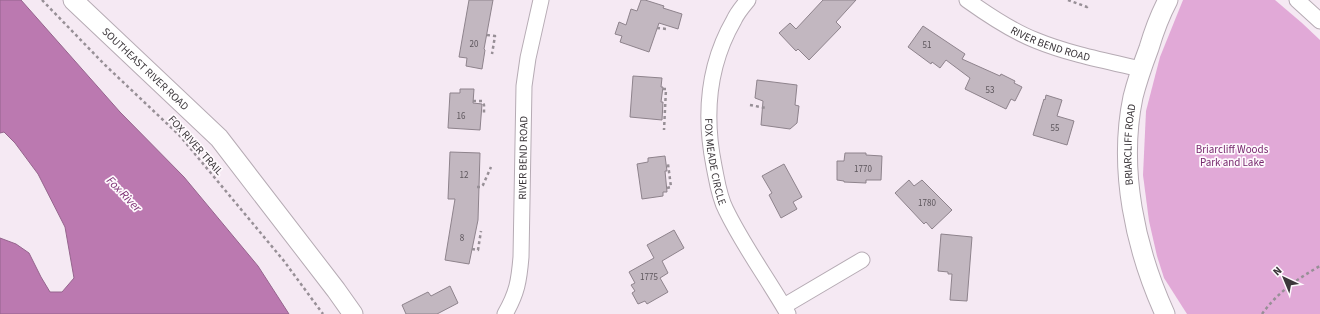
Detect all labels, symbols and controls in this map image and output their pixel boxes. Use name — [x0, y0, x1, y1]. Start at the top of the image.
street label: RIVER BEND ROAD — [1008, 23, 1092, 65]
street label: SOUTHEAST RIVER ROAD — [99, 24, 192, 114]
house number: 20 — [470, 38, 479, 51]
house number: 51 — [923, 39, 931, 52]
house number: 53 — [986, 84, 995, 97]
street label: BRIARCLIFF ROAD — [1120, 102, 1140, 186]
house number: 16 — [457, 110, 466, 123]
street label: FOX RIVER TRAIL — [165, 112, 227, 179]
street label: RIVER BEND ROAD — [515, 116, 531, 200]
street label: FOX MEADE CIRCLE — [701, 118, 730, 208]
house number: 55 — [1051, 122, 1060, 135]
park label: Briarcliff Woods Park and Lake — [1196, 142, 1269, 170]
house number: 1770 — [854, 163, 872, 176]
house number: 12 — [460, 169, 469, 182]
water label: Fox River — [102, 173, 146, 217]
house number: 1780 — [918, 197, 936, 210]
house number: 8 — [460, 232, 465, 245]
north arrow — [1264, 258, 1304, 298]
text: N — [1270, 263, 1285, 279]
house number: 1775 — [640, 271, 658, 284]

